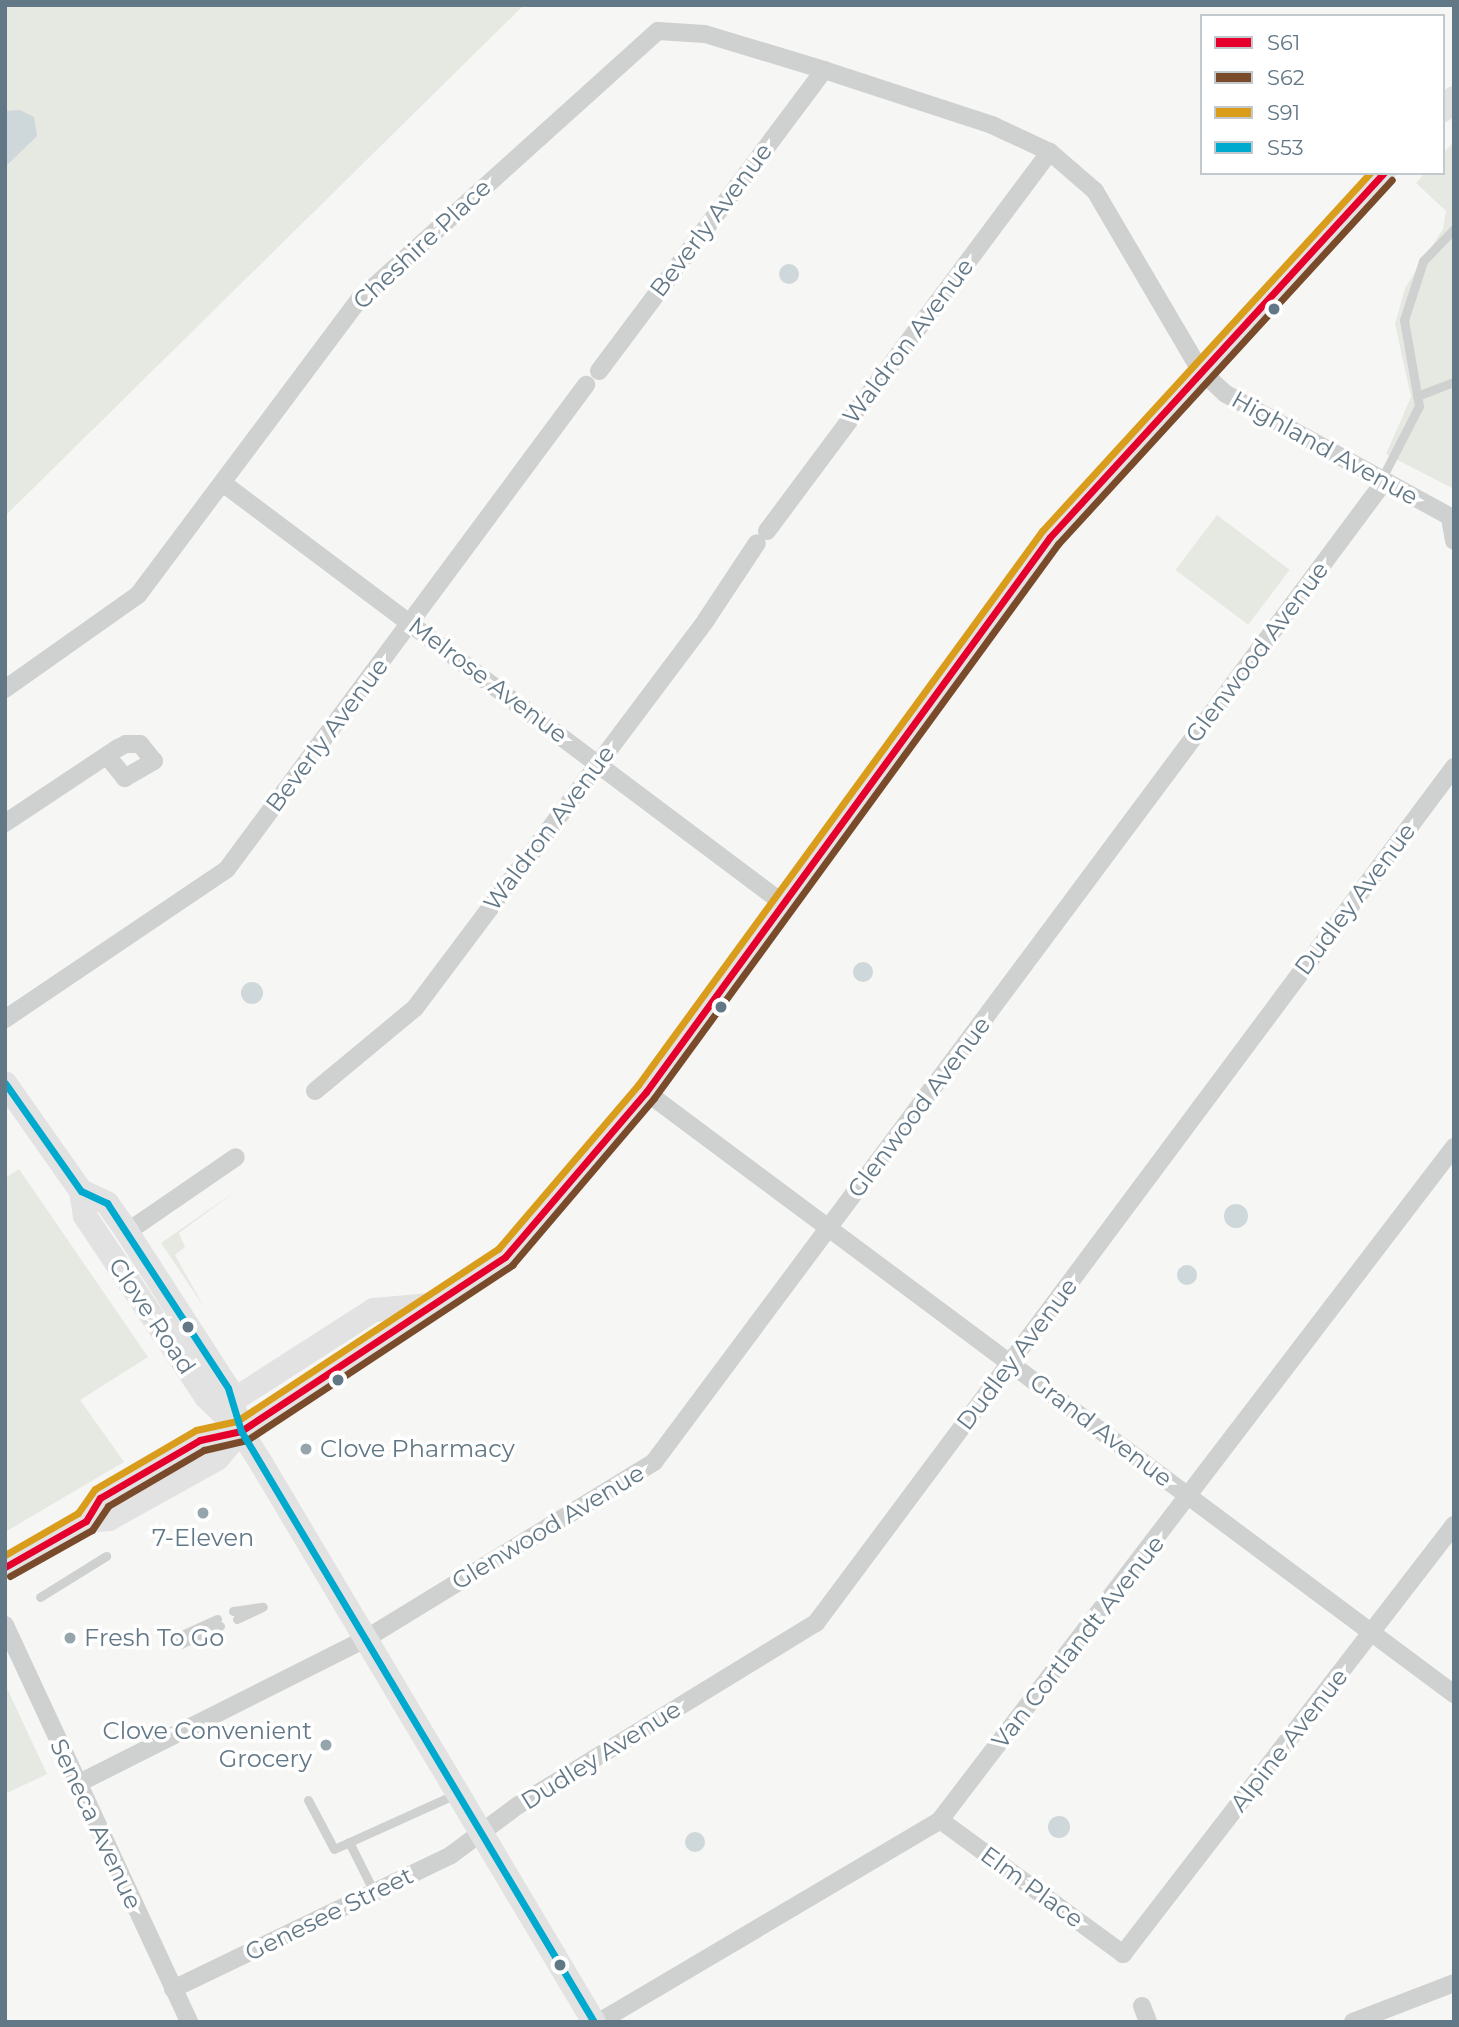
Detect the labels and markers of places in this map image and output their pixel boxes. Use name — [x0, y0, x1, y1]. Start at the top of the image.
unlabelled marker — [1267, 302, 1281, 316]
unlabelled marker — [714, 1000, 728, 1014]
unlabelled marker — [181, 1320, 195, 1334]
unlabelled marker — [331, 1373, 345, 1387]
place label: Clove Pharmacy — [320, 1435, 515, 1463]
marker: Clove Pharmacy — [298, 1441, 314, 1457]
marker: 7-Eleven — [195, 1505, 211, 1521]
place label: 7-Eleven — [152, 1524, 254, 1552]
place label: Fresh To Go — [84, 1624, 224, 1652]
marker: Fresh To Go — [62, 1630, 78, 1646]
place label: Clove Convenient Grocery — [103, 1717, 312, 1773]
marker: Clove Convenient Grocery — [318, 1737, 334, 1753]
unlabelled marker — [553, 1958, 567, 1972]

